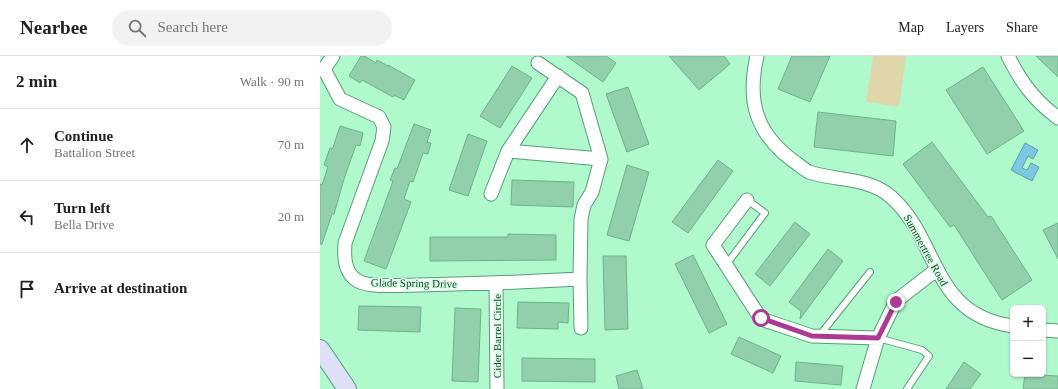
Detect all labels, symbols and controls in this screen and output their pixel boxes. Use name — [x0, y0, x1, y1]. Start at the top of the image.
search box — [112, 10, 392, 46]
text: Nearbee — [20, 17, 88, 38]
icon: search — [126, 17, 148, 39]
text: Search here — [158, 19, 228, 35]
text: Map — [898, 20, 924, 35]
text: Layers — [946, 20, 984, 35]
text: Share — [1006, 20, 1038, 35]
text: 2 min — [16, 72, 57, 91]
text: Walk · 90 m — [240, 74, 304, 89]
text: Continue — [54, 128, 113, 144]
icon: ahead — [16, 134, 38, 156]
text: 70 m — [278, 137, 304, 152]
text: Battalion Street — [54, 145, 135, 160]
text: Turn left — [54, 200, 111, 216]
icon: left — [16, 206, 38, 228]
text: 20 m — [278, 209, 304, 224]
street label: Summertree Road — [901, 212, 951, 288]
text: Bella Drive — [54, 217, 114, 232]
street label: Glade Spring Drive — [371, 276, 457, 290]
icon: arrive — [16, 278, 38, 300]
text: Arrive at destination — [54, 280, 187, 296]
route end — [887, 293, 905, 311]
street label: Cider Barrel Circle — [491, 294, 503, 378]
map controls — [1010, 305, 1046, 377]
button: + — [1010, 305, 1046, 341]
route start — [752, 309, 770, 327]
button: − — [1010, 341, 1046, 377]

